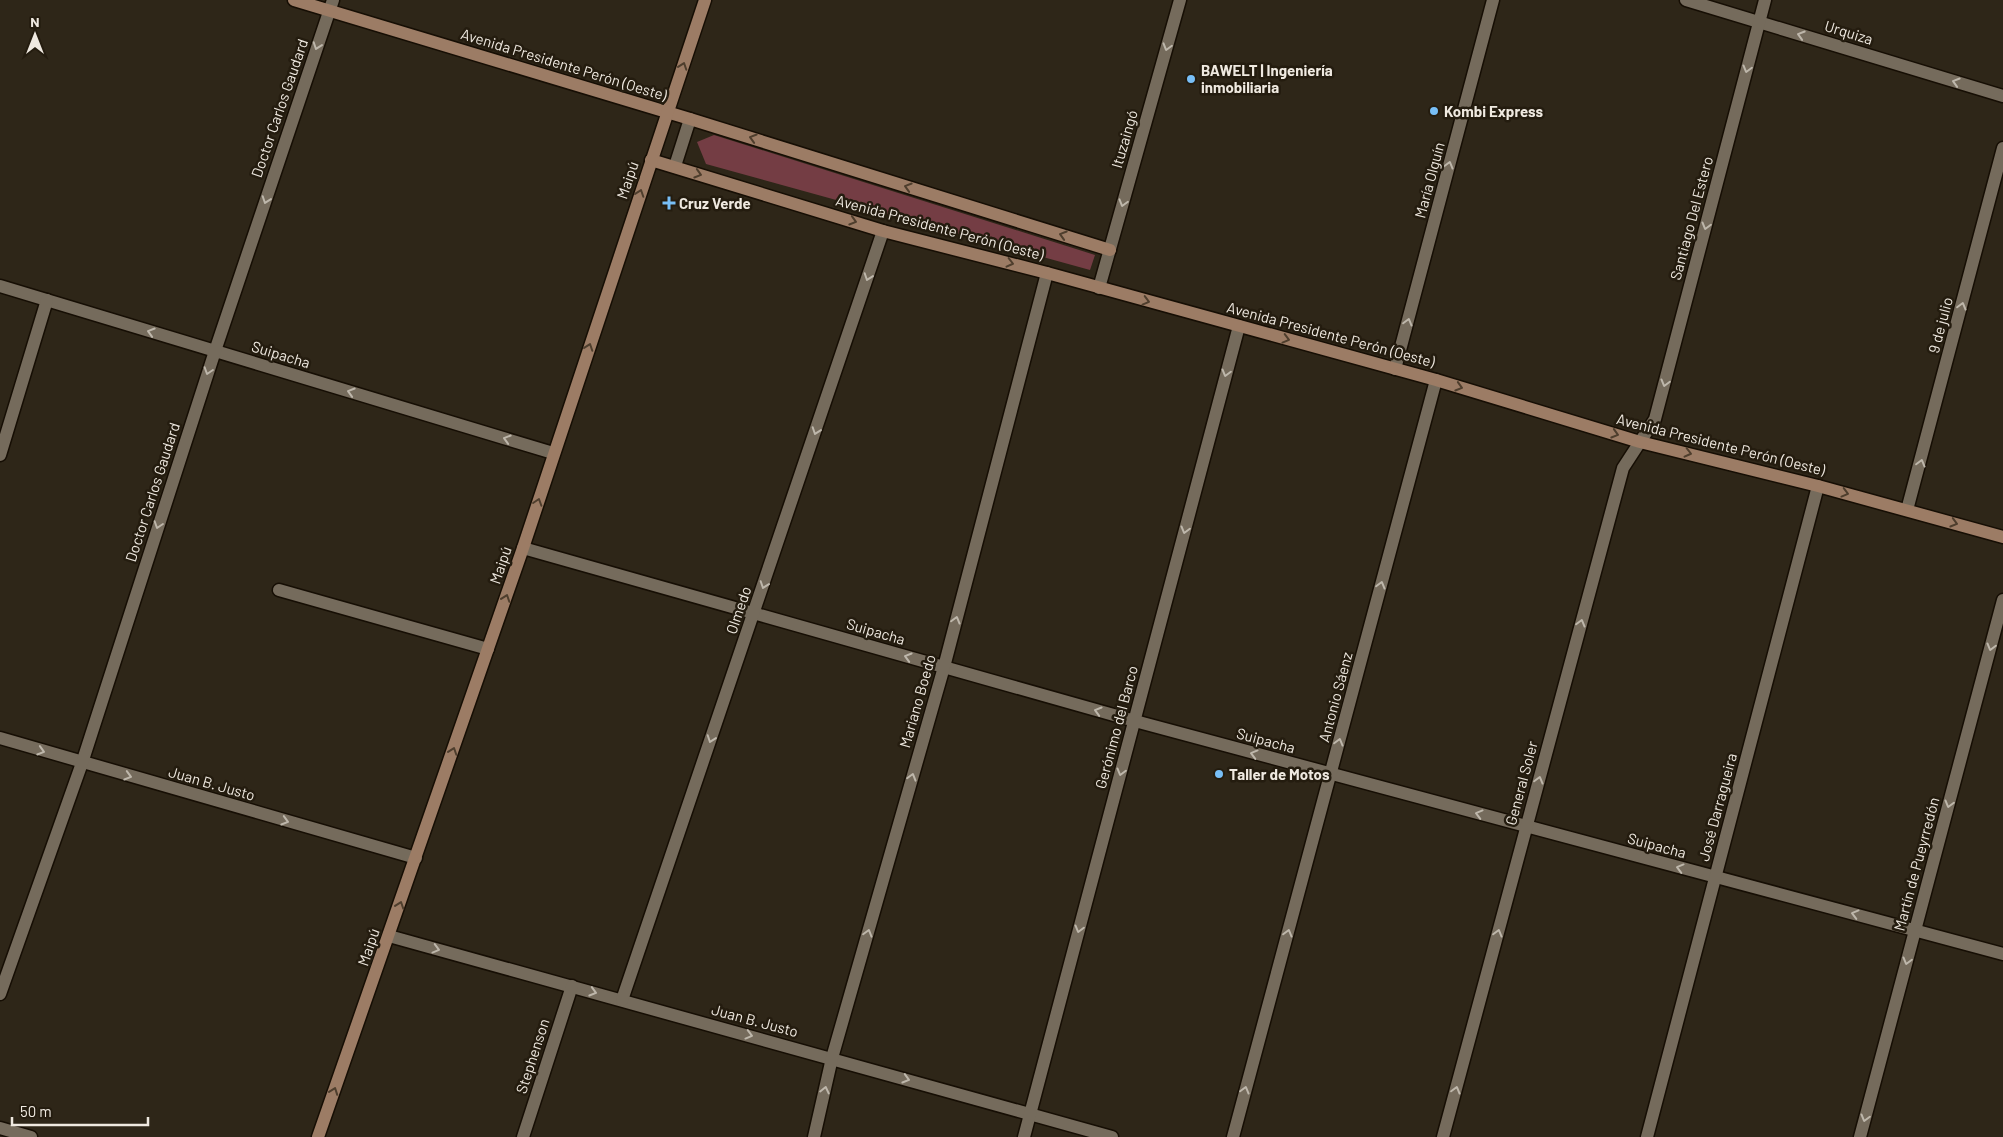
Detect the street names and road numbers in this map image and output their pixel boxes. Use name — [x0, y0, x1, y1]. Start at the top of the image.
street label: Urquiza — [1823, 16, 1875, 48]
street label: Avenida Presidente Perón (Oeste) — [459, 24, 669, 104]
street label: Doctor Carlos Gaudard — [247, 36, 311, 180]
street label: Ituzaingó — [1107, 108, 1141, 170]
street label: María Olguín — [1410, 140, 1448, 220]
street label: Santiago Del Estero — [1666, 154, 1716, 282]
street label: Maipú — [612, 159, 642, 201]
street label: Avenida Presidente Perón (Oeste) — [834, 191, 1046, 263]
street label: 9 de julio — [1924, 295, 1956, 355]
street label: Avenida Presidente Perón (Oeste) — [1225, 298, 1437, 370]
street label: Suipacha — [250, 337, 312, 371]
street label: Avenida Presidente Perón (Oeste) — [1615, 409, 1827, 479]
street label: Doctor Carlos Gaudard — [121, 420, 183, 564]
street label: Maipú — [485, 544, 515, 586]
street label: Olmedo — [721, 584, 755, 636]
street label: Suipacha — [845, 614, 907, 648]
street label: Antonio Sáenz — [1314, 650, 1356, 744]
street label: Mariano Boedo — [895, 652, 939, 750]
street label: Gerónimo del Barco — [1091, 663, 1141, 791]
street label: Suipacha — [1235, 724, 1297, 756]
street label: General Soler — [1501, 738, 1541, 827]
street label: José Darragueira — [1694, 751, 1740, 863]
street label: Juan B. Justo — [167, 762, 257, 804]
street label: Martín de Pueyrredón — [1889, 795, 1943, 933]
street label: Suipacha — [1626, 829, 1688, 861]
street label: Maipú — [353, 926, 383, 968]
street label: Juan B. Justo — [710, 1000, 800, 1040]
street label: Stephenson — [511, 1016, 553, 1096]

